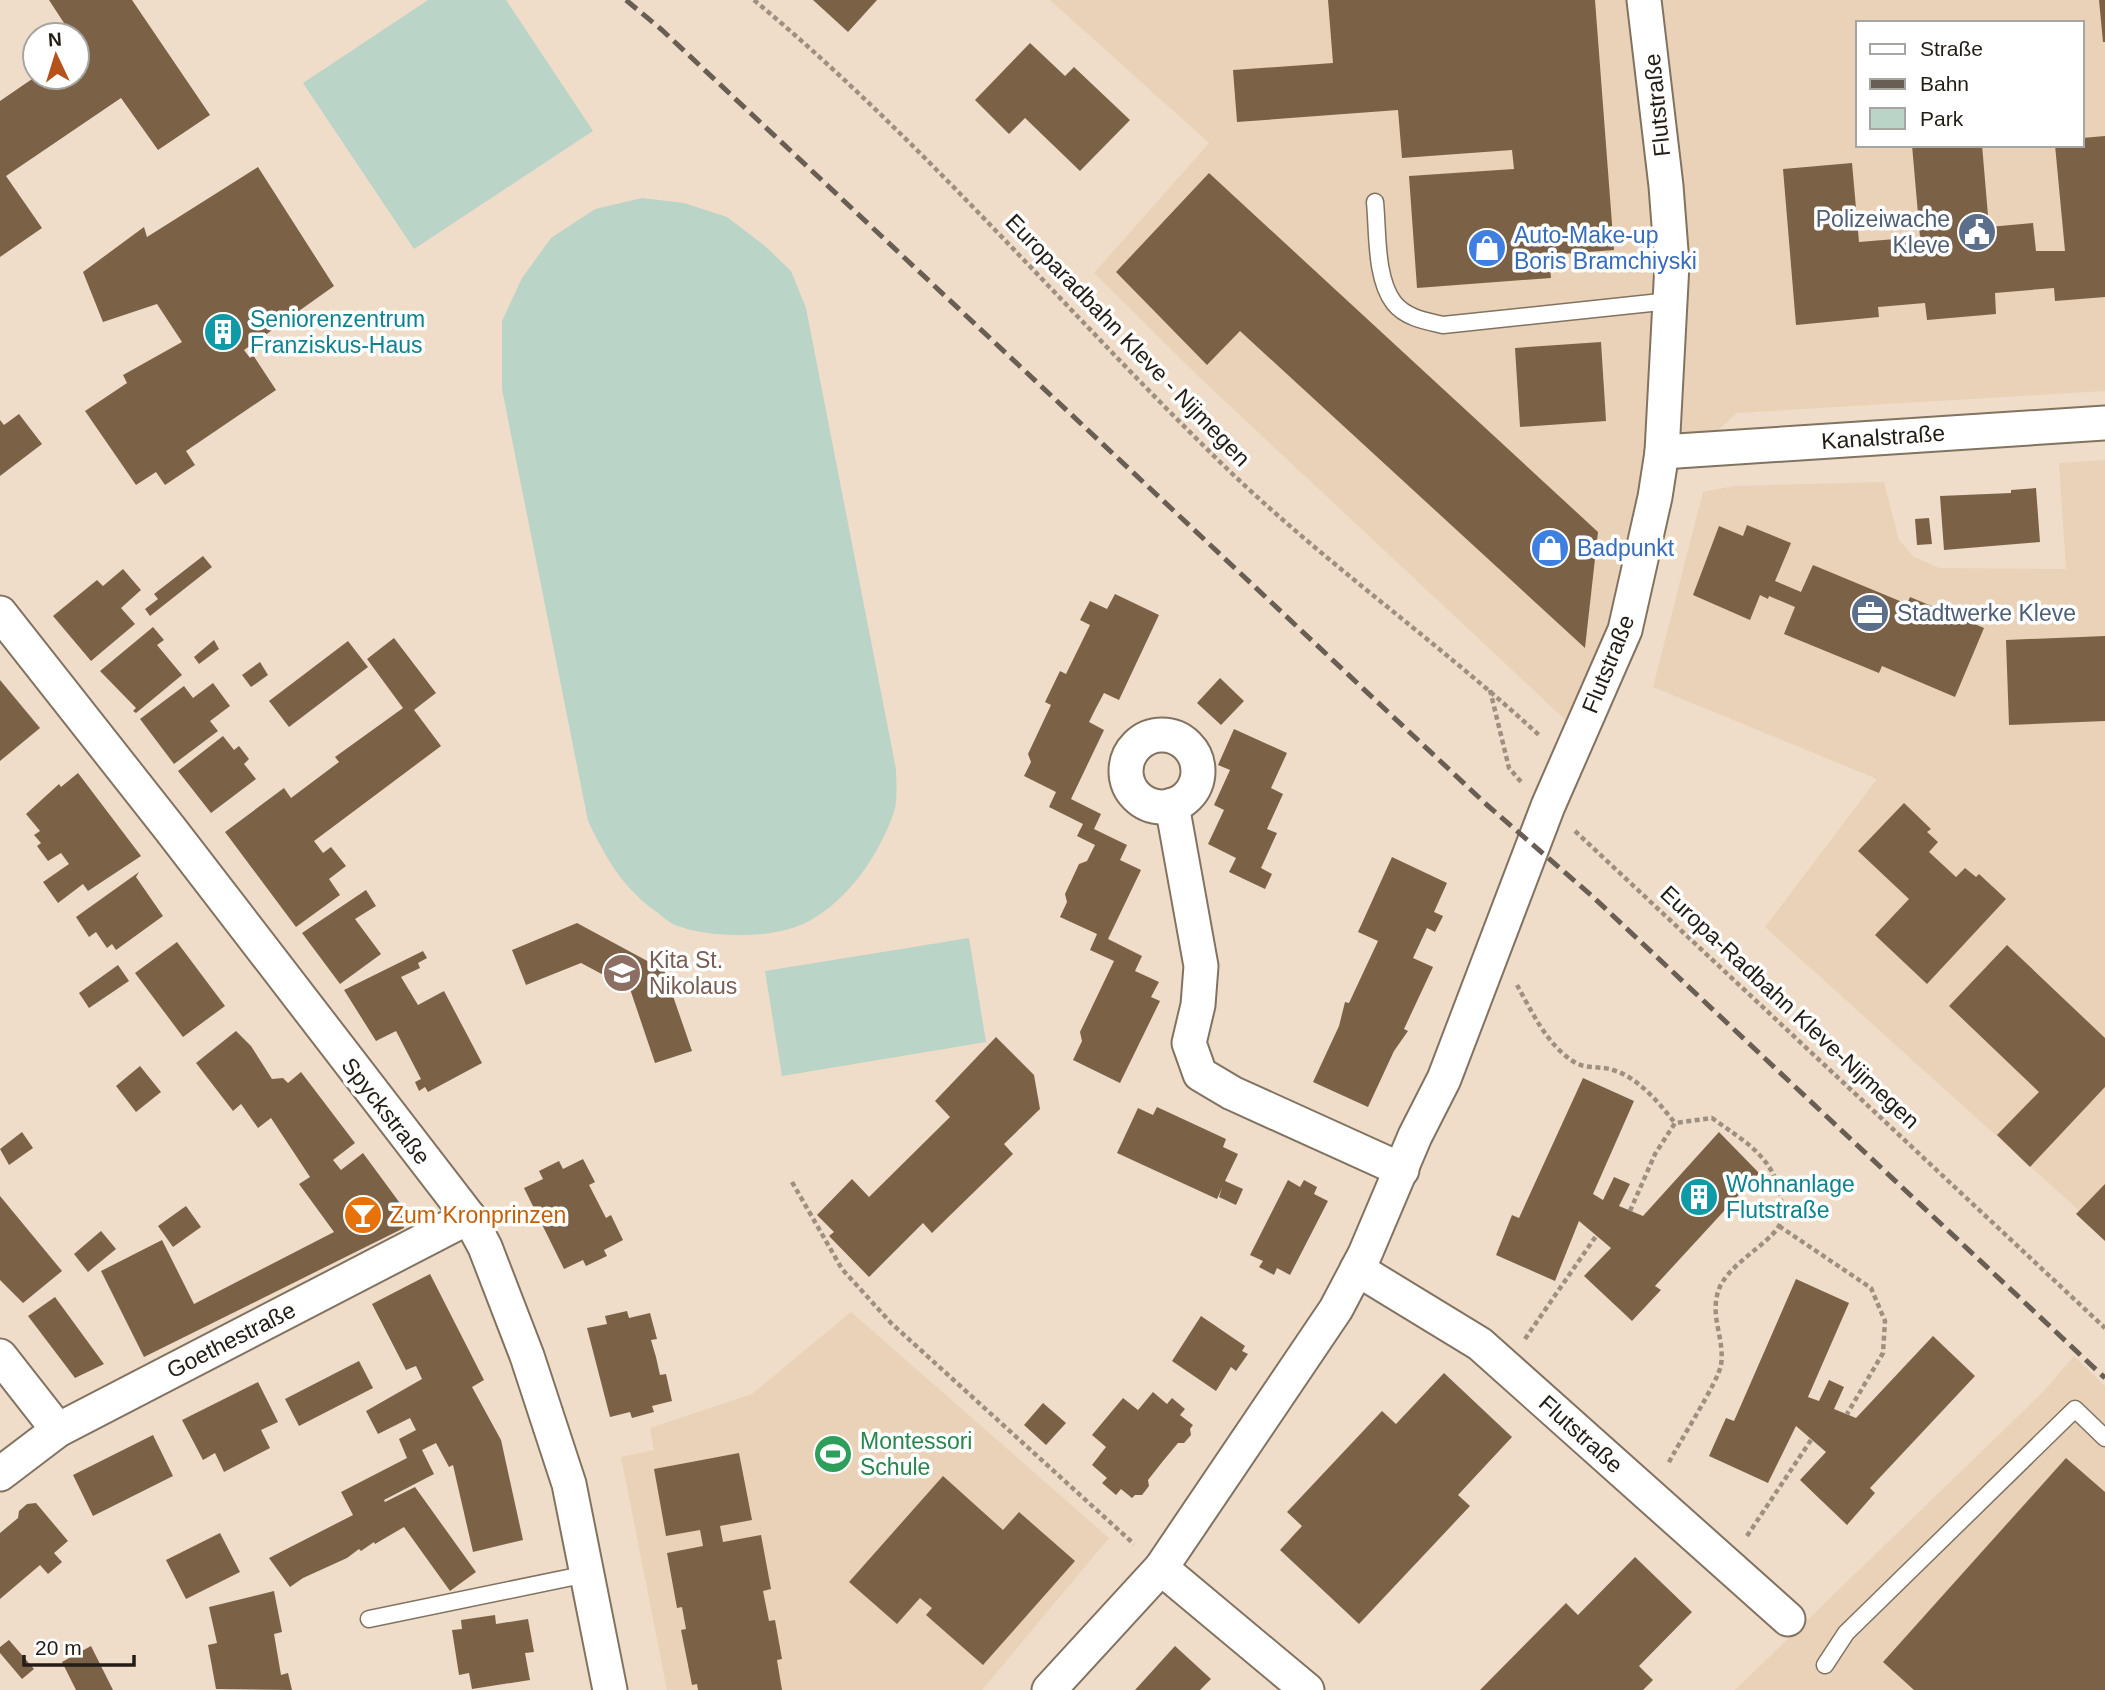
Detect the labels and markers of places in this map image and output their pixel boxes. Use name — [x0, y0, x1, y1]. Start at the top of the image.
place label: Polizeiwache Kleve — [1816, 206, 1950, 258]
public building icon: Polizeiwache Kleve — [1956, 211, 1998, 253]
place label: Auto-Make-up Boris Bramchiyski — [1514, 222, 1697, 274]
shop icon: Auto-Make-up Boris Bramchiyski — [1466, 227, 1508, 269]
place label: Seniorenzentrum Franziskus-Haus — [250, 306, 425, 358]
building icon: Seniorenzentrum Franziskus-Haus — [202, 311, 244, 353]
shop icon: Badpunkt — [1529, 527, 1571, 569]
place label: Badpunkt — [1577, 535, 1675, 561]
office icon: Stadtwerke Kleve — [1849, 592, 1891, 634]
place label: Stadtwerke Kleve — [1897, 600, 2076, 626]
place label: Kita St. Nikolaus — [649, 947, 737, 999]
school or university icon: Kita St. Nikolaus — [601, 952, 643, 994]
place label: Wohnanlage Flutstraße — [1726, 1171, 1855, 1223]
building icon: Wohnanlage Flutstraße — [1678, 1176, 1720, 1218]
bar icon: Zum Kronprinzen — [342, 1194, 384, 1236]
place label: Zum Kronprinzen — [390, 1202, 566, 1228]
place label: Montessori Schule — [860, 1428, 972, 1480]
sports icon: Montessori Schule — [812, 1433, 854, 1475]

